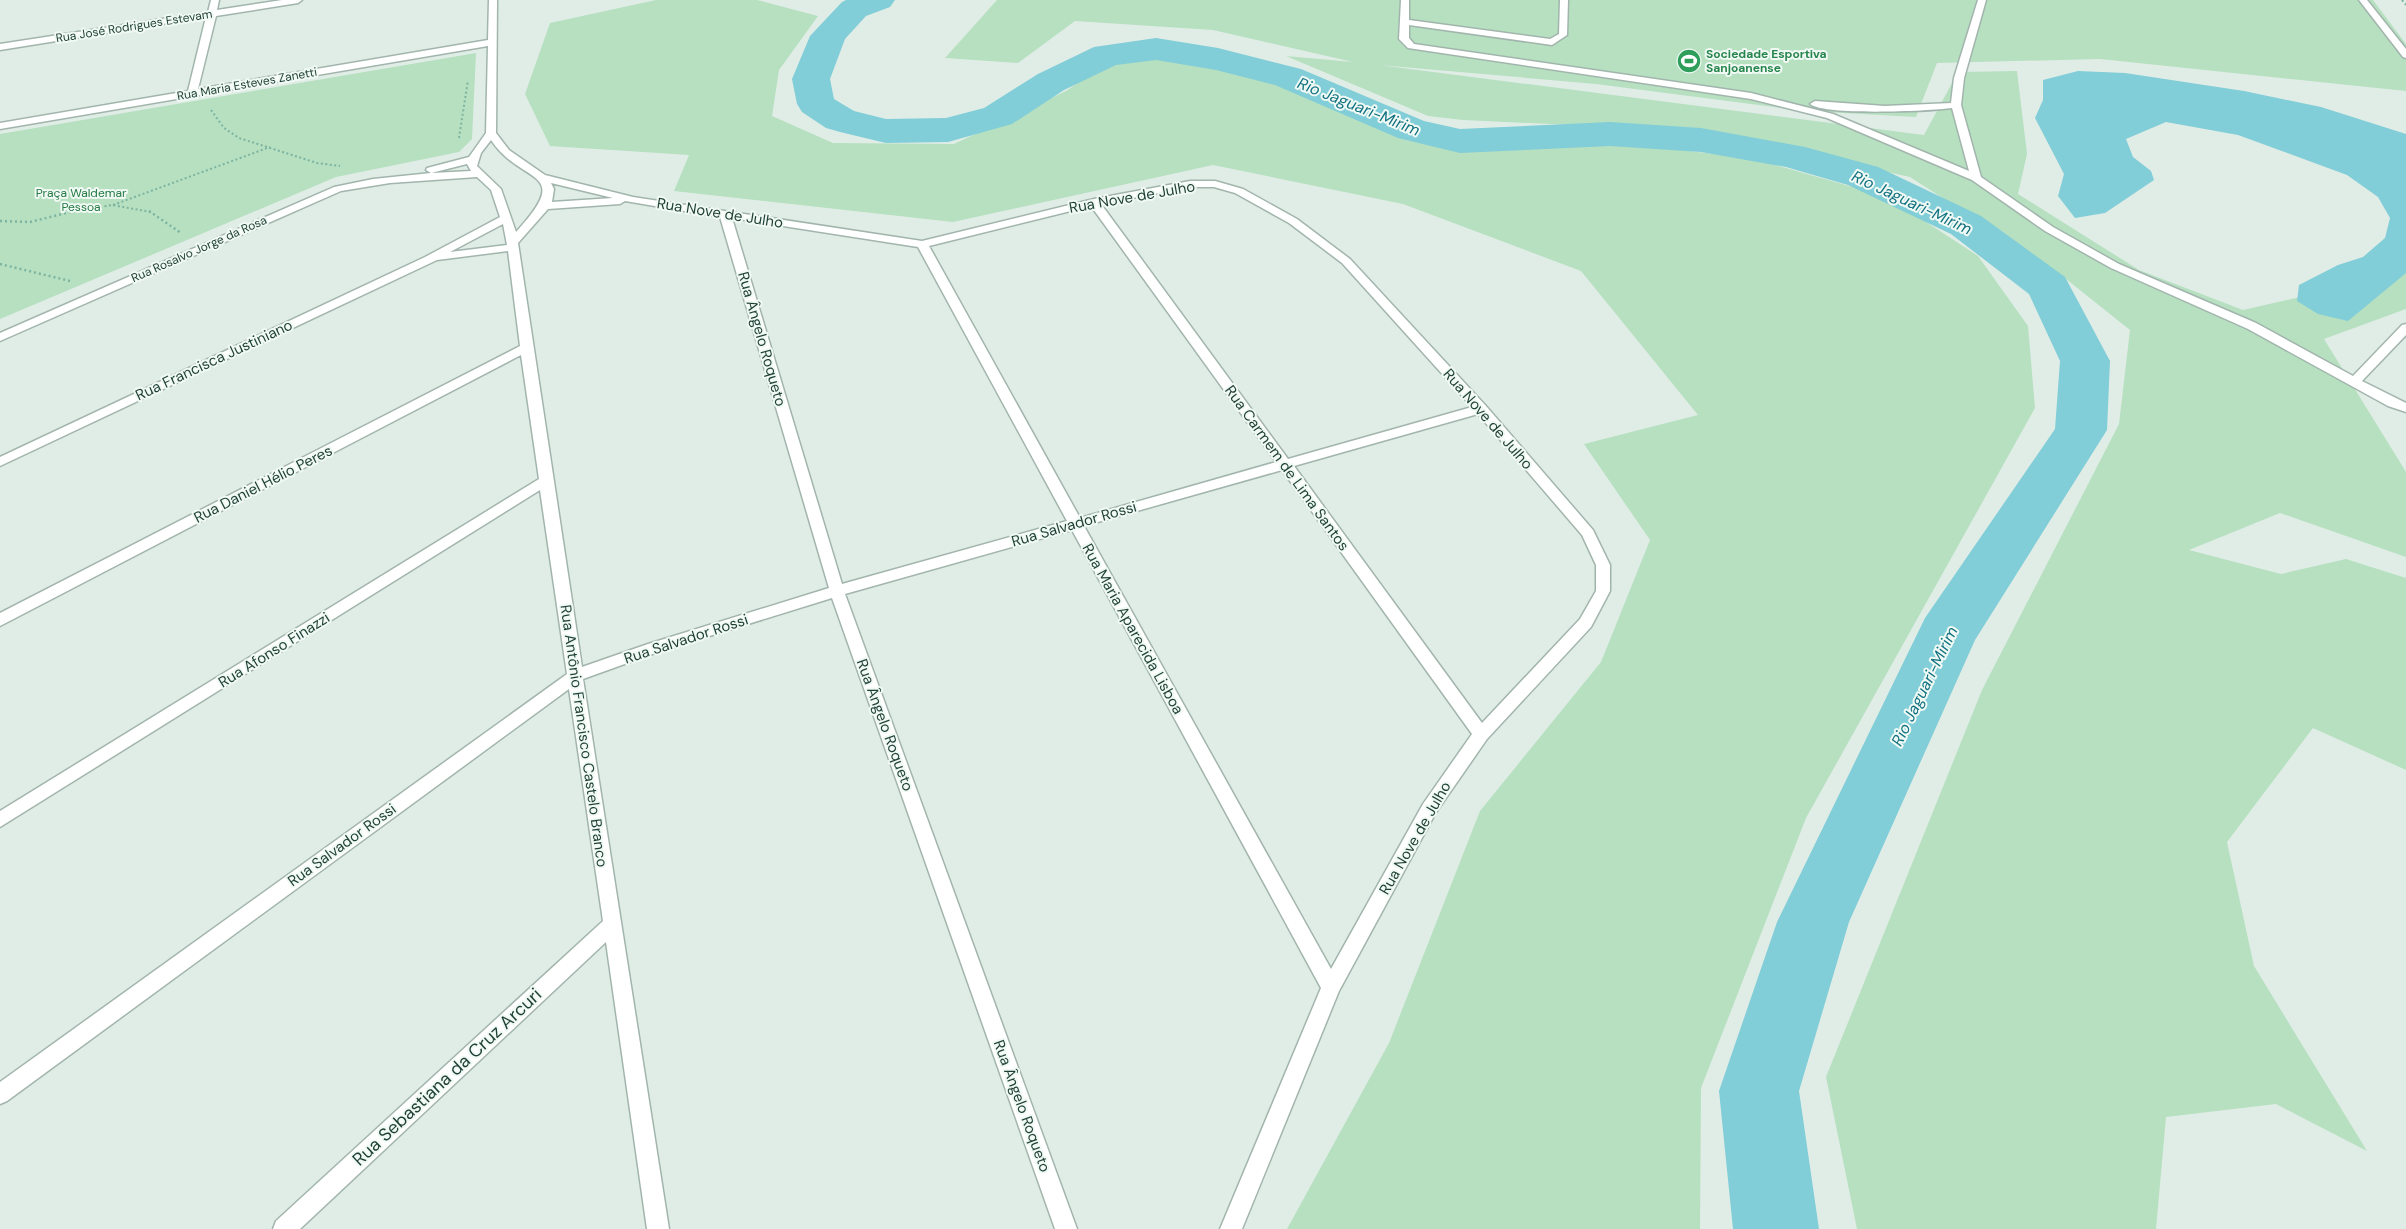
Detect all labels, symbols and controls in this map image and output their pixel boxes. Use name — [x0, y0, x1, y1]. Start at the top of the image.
street label: Rua José Rodrigues Estevam — [55, 6, 213, 46]
place label: Sociedade Esportiva Sanjoanense — [1706, 46, 1827, 76]
sports icon: Sociedade Esportiva Sanjoanense — [1676, 48, 1702, 74]
street label: Rua Maria Esteves Zanetti — [176, 64, 318, 104]
water label: Rio Jaguari-Mirim — [1294, 72, 1423, 141]
water label: Rio Jaguari-Mirim — [1848, 165, 1975, 239]
street label: Rua Nove de Julho — [1067, 176, 1197, 218]
park label: Praça Waldemar Pessoa — [36, 185, 127, 215]
street label: Rua Nove de Julho — [655, 193, 785, 233]
street label: Rua Rosalvo Jorge da Rosa — [129, 212, 269, 286]
street label: Rua Ângelo Roqueto — [733, 269, 791, 409]
street label: Rua Francisca Justiniano — [132, 315, 296, 405]
street label: Rua Nove de Julho — [1439, 364, 1537, 474]
street label: Rua Carmem de Lima Santos — [1220, 381, 1354, 555]
street label: Rua Daniel Hélio Peres — [190, 440, 336, 528]
street label: Rua Salvador Rossi — [1009, 497, 1139, 551]
street label: Rua Maria Aparecida Lisboa — [1078, 540, 1188, 718]
street label: Rua Antônio Francisco Castelo Branco — [556, 603, 612, 869]
street label: Rua Afonso Finazzi — [214, 608, 334, 692]
street label: Rua Salvador Rossi — [621, 609, 751, 669]
water label: Rio Jaguari-Mirim — [1886, 623, 1962, 749]
street label: Rua Ângelo Roqueto — [852, 656, 918, 794]
street label: Rua Nove de Julho — [1374, 778, 1456, 898]
street label: Rua Salvador Rossi — [284, 799, 400, 891]
street label: Rua Sebastiana da Cruz Arcuri — [347, 983, 547, 1171]
street label: Rua Ângelo Roqueto — [989, 1037, 1055, 1175]

